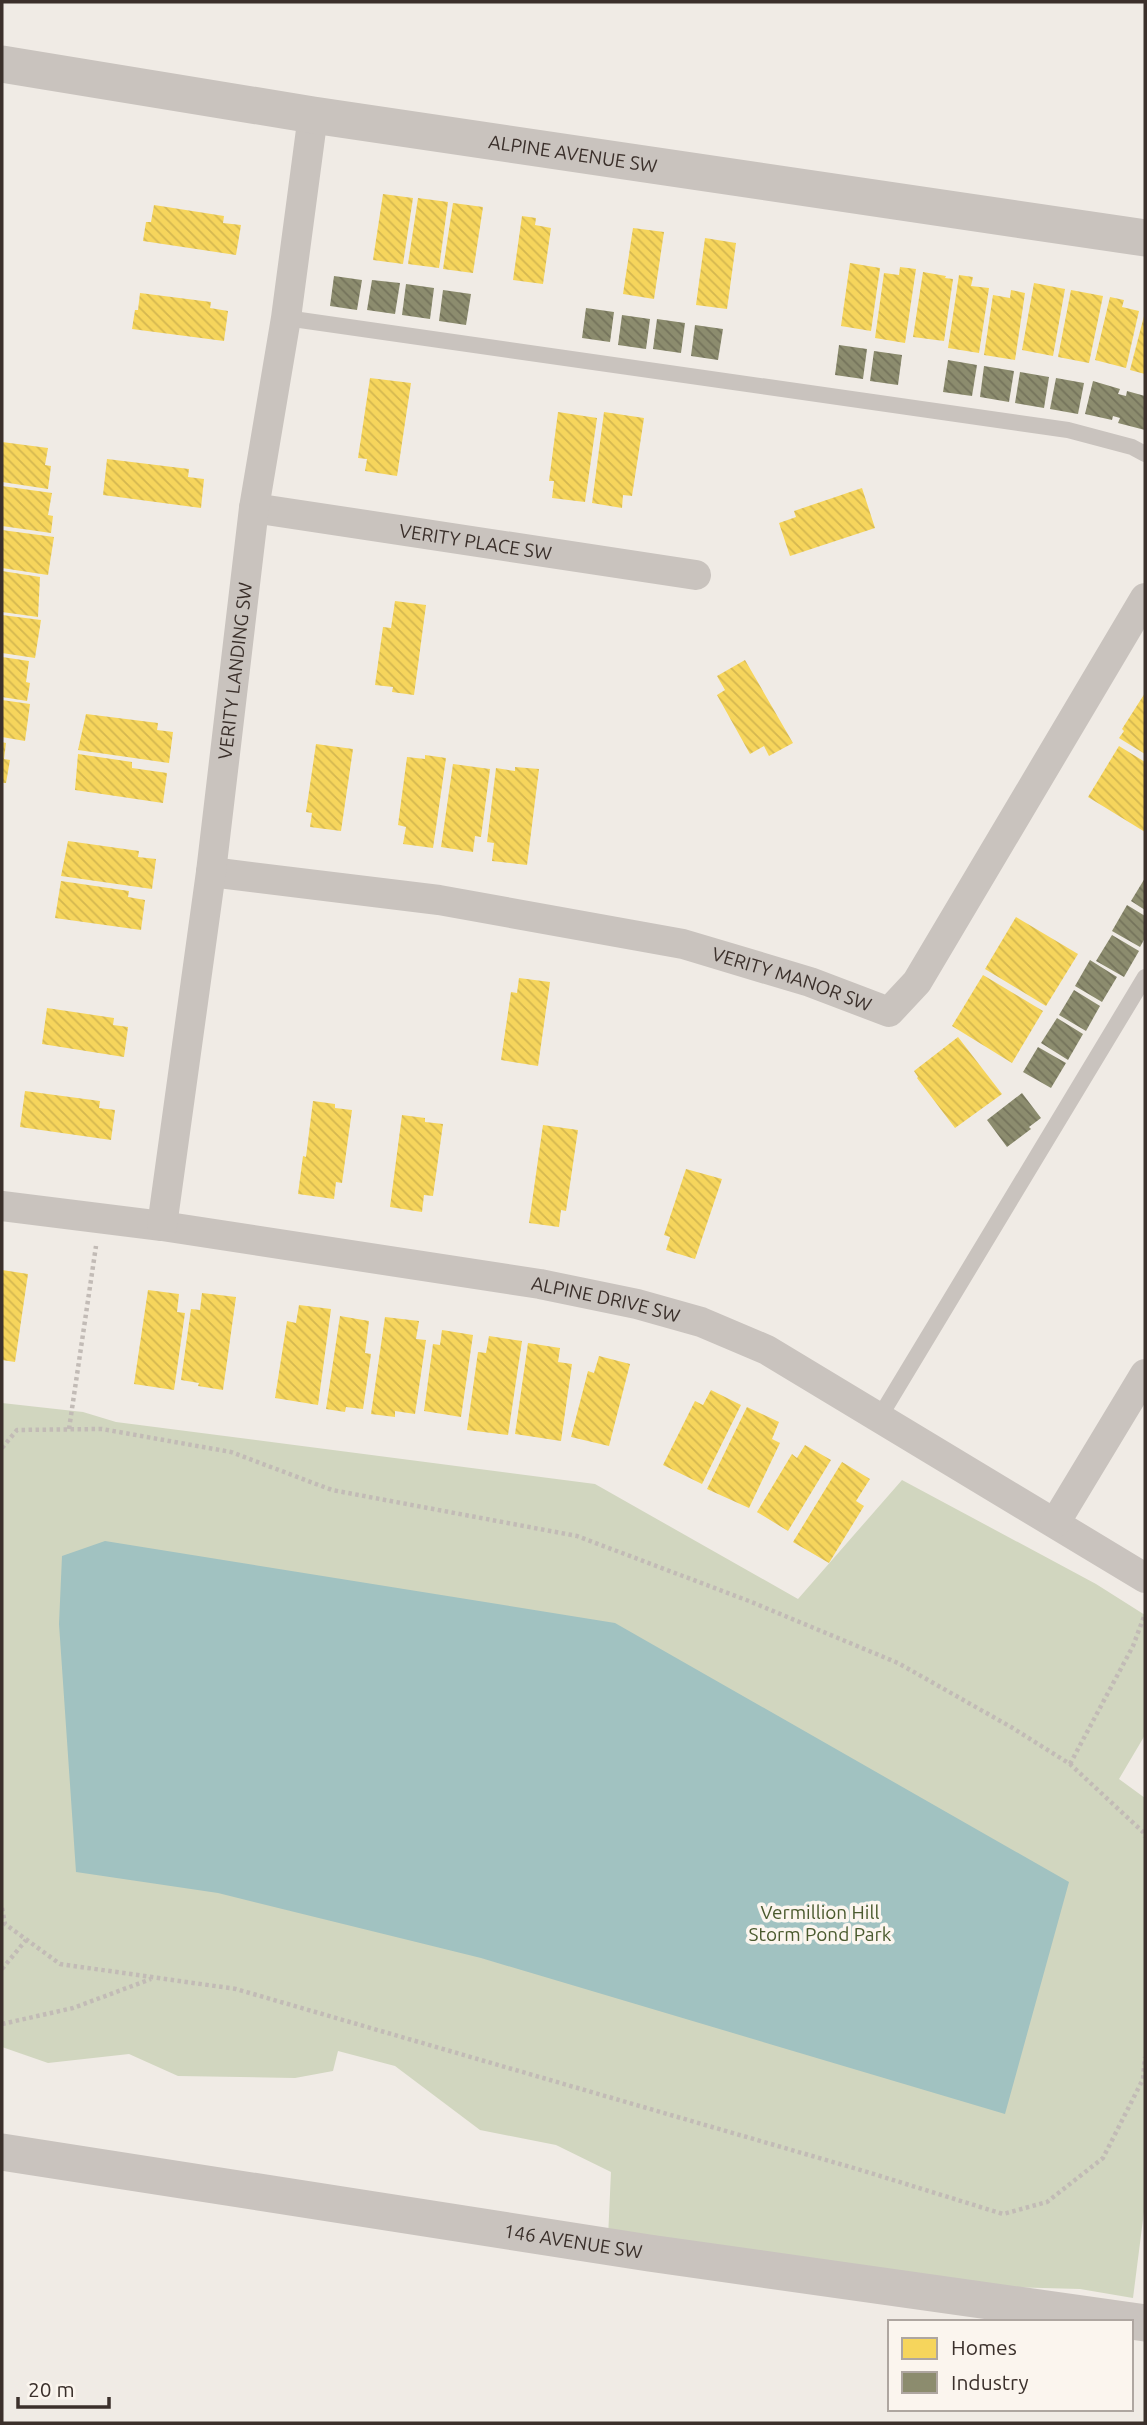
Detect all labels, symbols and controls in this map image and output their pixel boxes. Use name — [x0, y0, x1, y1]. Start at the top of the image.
street label: ALPINE AVENUE SW — [487, 130, 659, 177]
street label: VERITY PLACE SW — [398, 519, 553, 564]
street label: VERITY LANDING SW — [213, 581, 256, 761]
street label: VERITY MANOR SW — [709, 942, 875, 1015]
street label: ALPINE DRIVE SW — [530, 1272, 682, 1327]
park label: Vermillion Hill Storm Pond Park — [749, 1901, 892, 1945]
street label: 146 AVENUE SW — [502, 2220, 644, 2263]
legend — [888, 2320, 1133, 2411]
text: Homes — [951, 2335, 1017, 2359]
scale bar — [18, 2366, 108, 2410]
text: Industry — [951, 2370, 1029, 2394]
text: 20 m — [28, 2377, 75, 2401]

